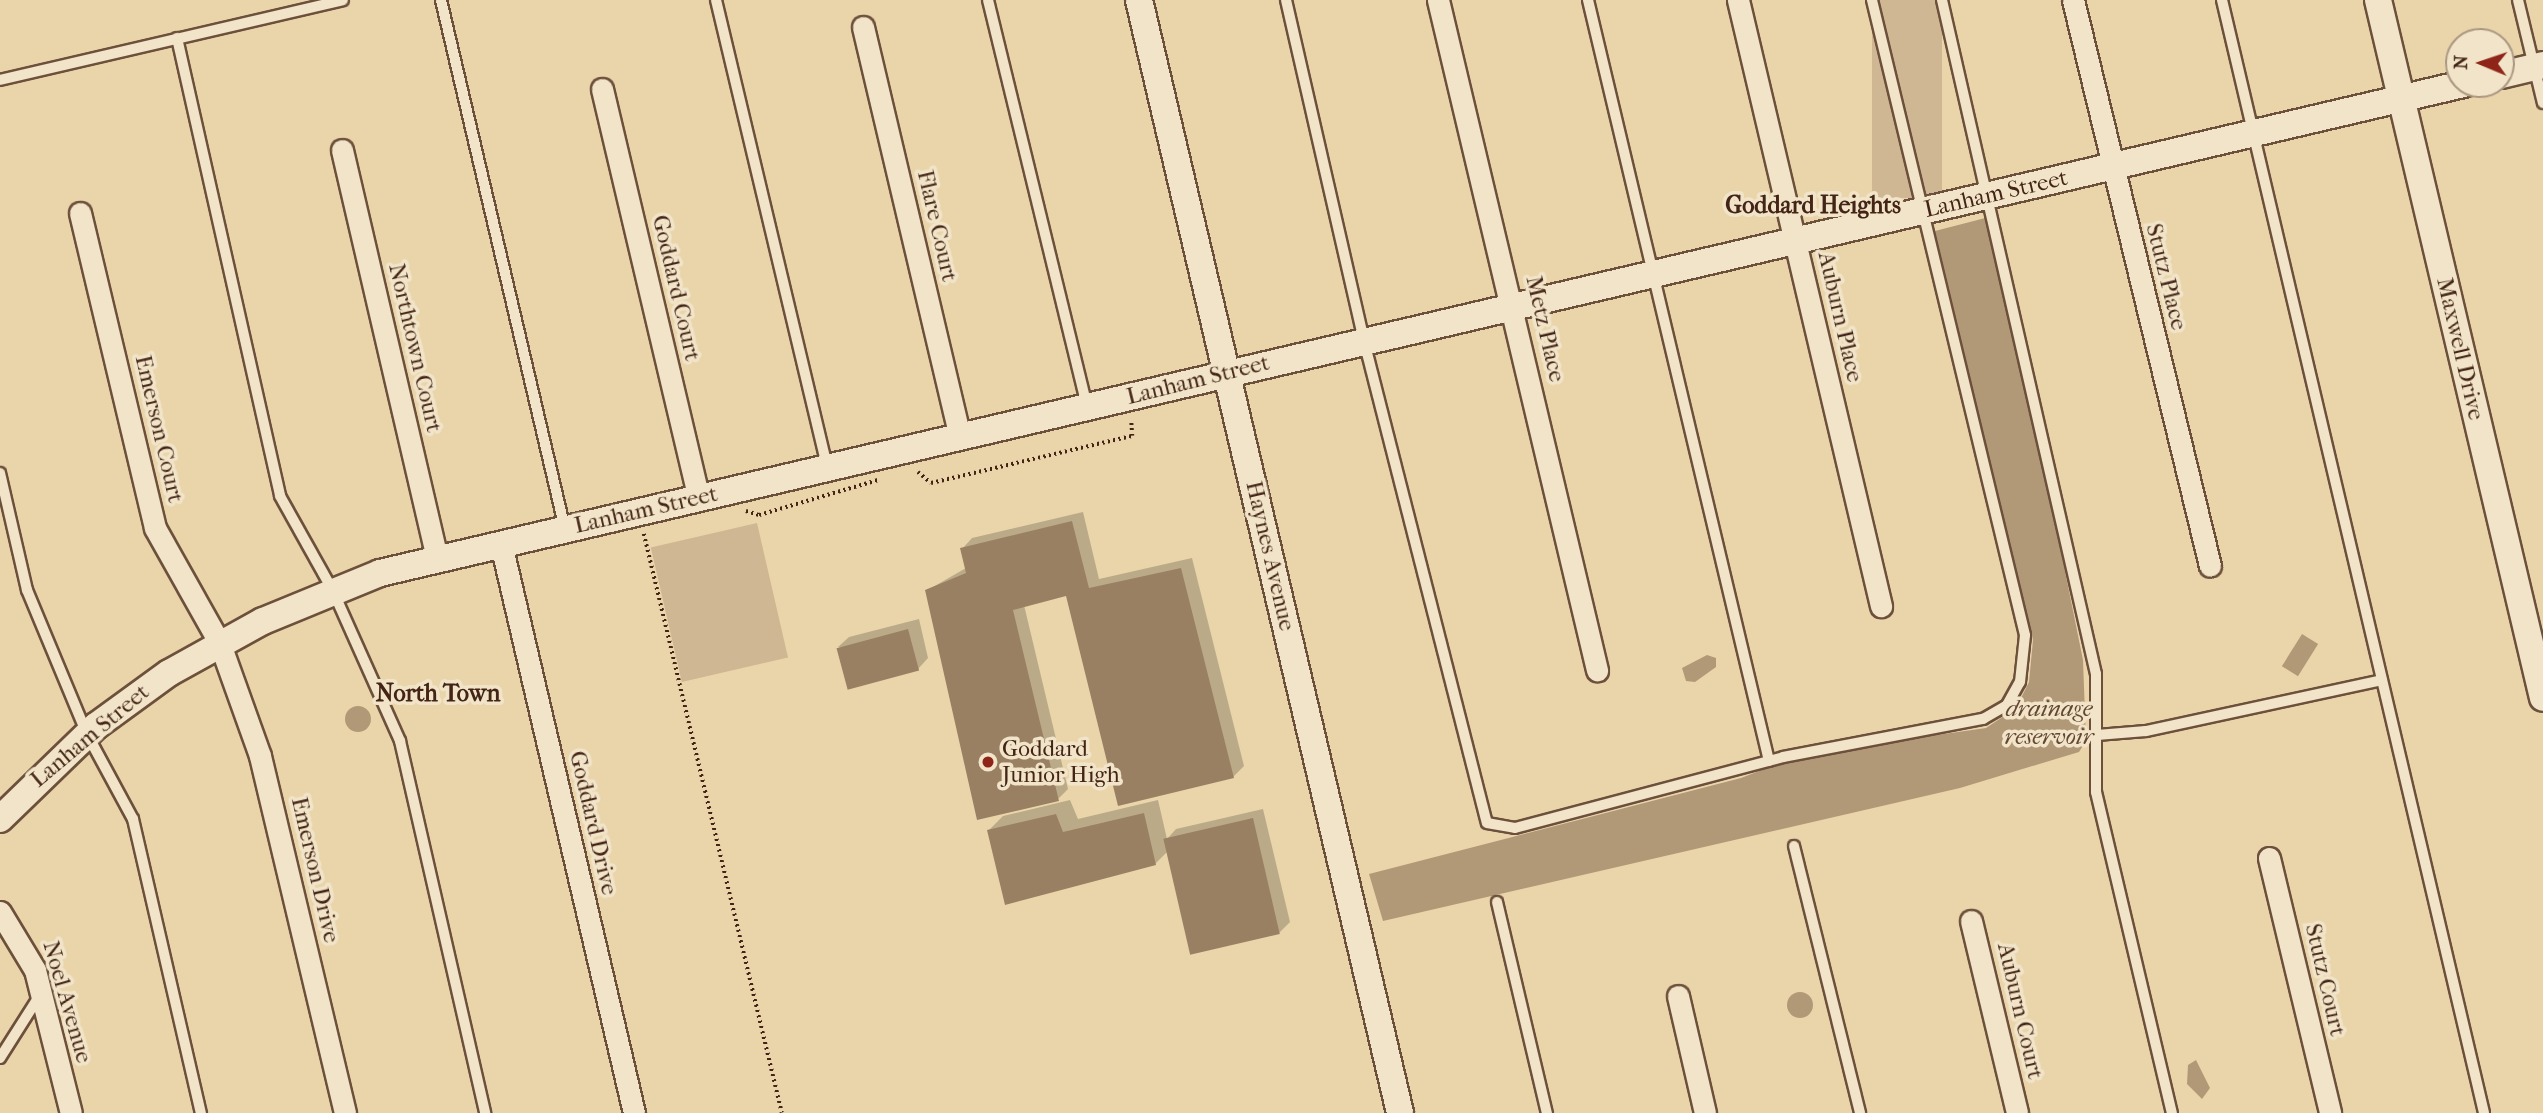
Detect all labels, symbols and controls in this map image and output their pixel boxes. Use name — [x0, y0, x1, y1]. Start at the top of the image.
north arrow — [2445, 28, 2515, 98]
text: N — [2450, 55, 2472, 70]
street label: Lanham Street — [1922, 164, 2070, 224]
street label: Flare Court — [911, 168, 963, 284]
district label: Goddard Heights — [1725, 192, 1901, 220]
street label: Goddard Court — [646, 212, 706, 364]
street label: Stutz Place — [2139, 221, 2193, 333]
street label: Auburn Place — [1812, 249, 1868, 385]
street label: Northtown Court — [382, 261, 448, 435]
street label: Metz Place — [1519, 273, 1571, 385]
street label: Maxwell Drive — [2430, 275, 2490, 423]
street label: Lanham Street — [1124, 349, 1272, 411]
street label: Emerson Court — [129, 353, 189, 505]
street label: Haynes Avenue — [1239, 478, 1301, 634]
street label: Lanham Street — [572, 480, 720, 540]
street label: Lanham Street — [25, 678, 155, 794]
district label: North Town — [376, 680, 500, 708]
water label: drainage reservoir — [2005, 695, 2093, 751]
place label: Goddard Junior High — [1002, 735, 1120, 789]
street label: Goddard Drive — [563, 748, 623, 898]
marker: Goddard Junior High — [980, 754, 996, 770]
street label: Emerson Drive — [285, 794, 345, 946]
street label: Stutz Court — [2299, 921, 2351, 1039]
street label: Noel Avenue — [36, 938, 98, 1066]
street label: Auburn Court — [1991, 940, 2049, 1082]

